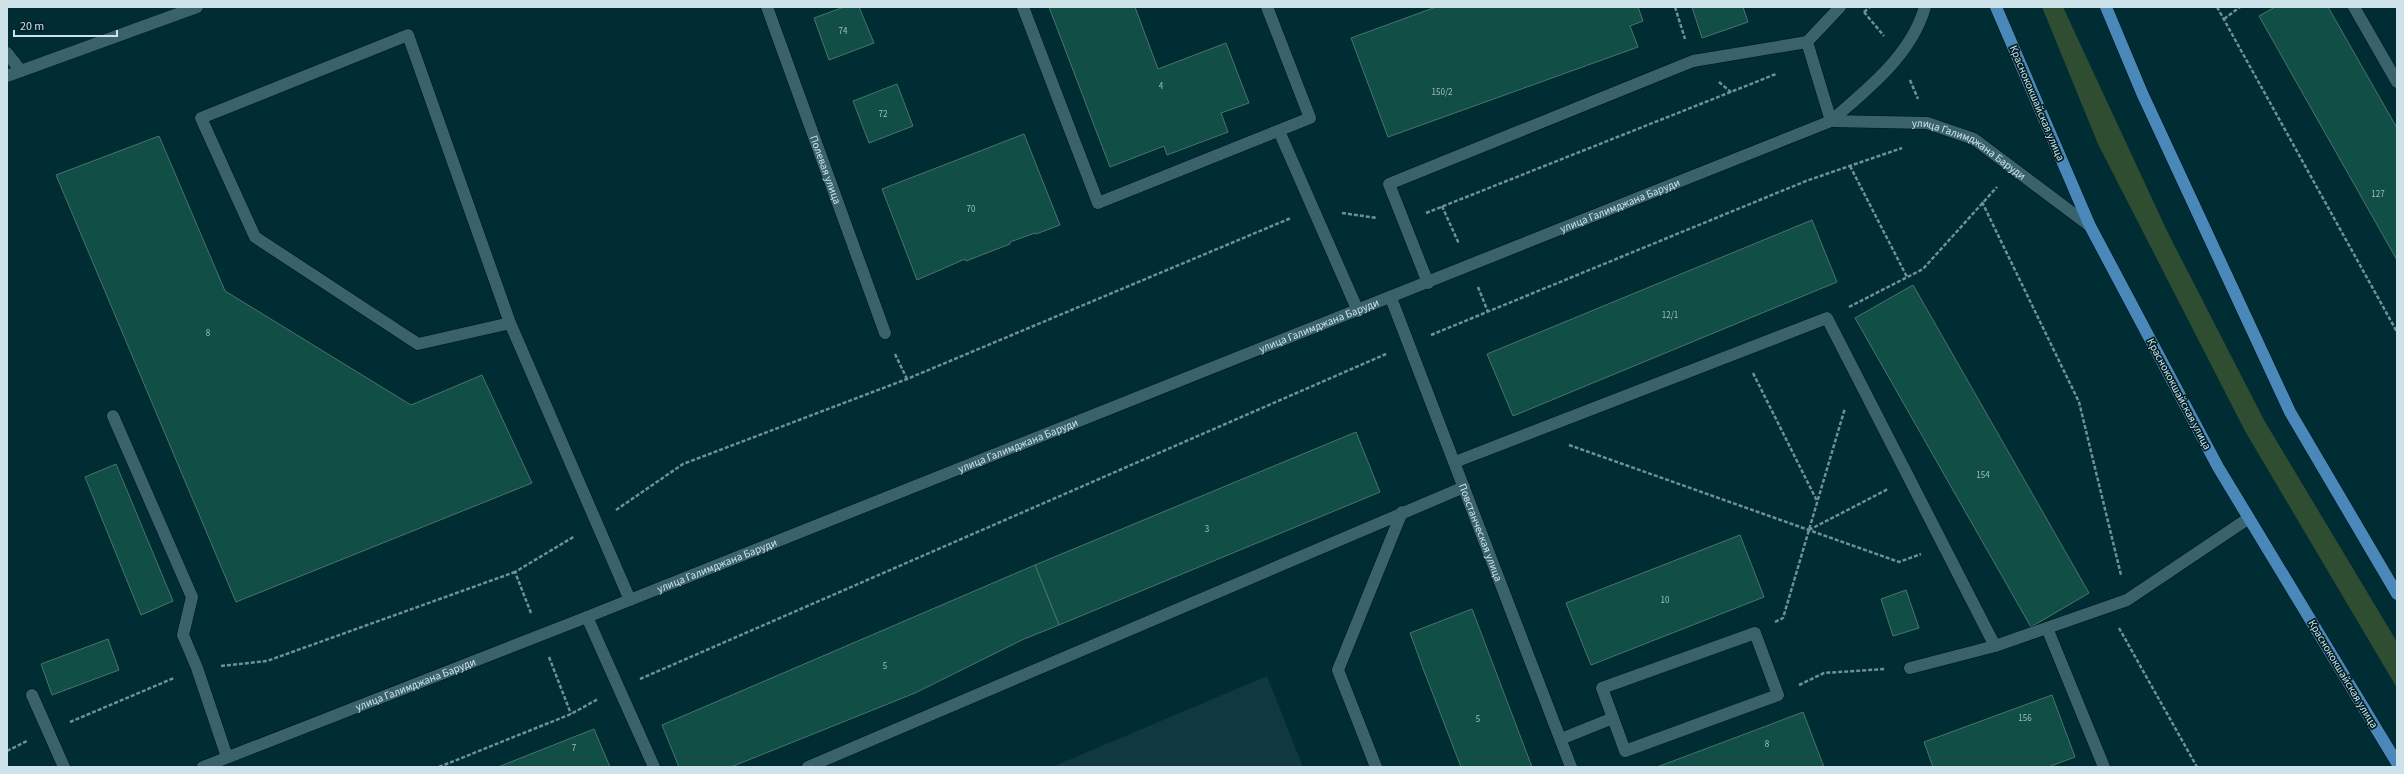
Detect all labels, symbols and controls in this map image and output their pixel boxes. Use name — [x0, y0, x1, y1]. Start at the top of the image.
scale bar — [14, 12, 117, 38]
text: 20 m — [20, 18, 44, 35]
house number: 74 — [839, 25, 848, 38]
street label: Краснококшайская улица — [2006, 43, 2068, 163]
house number: 4 — [1159, 80, 1164, 93]
house number: 150/2 — [1431, 86, 1453, 99]
house number: 72 — [879, 108, 888, 121]
street label: улица Галимджана Баруди — [1912, 115, 2029, 183]
street label: Полевая улица — [807, 133, 845, 206]
street label: улица Галимджана Баруди — [1557, 175, 1682, 236]
house number: 127 — [2371, 188, 2385, 201]
house number: 70 — [967, 203, 976, 216]
street label: улица Галимджана Баруди — [1256, 295, 1381, 356]
house number: 12/1 — [1662, 309, 1678, 322]
house number: 8 — [206, 327, 211, 340]
street label: Краснококшайская улица — [2143, 336, 2215, 452]
street label: улица Галимджана Баруди — [955, 415, 1080, 476]
house number: 154 — [1976, 469, 1990, 482]
street label: Повстанческая улица — [1455, 481, 1507, 584]
house number: 3 — [1205, 523, 1210, 536]
street label: улица Галимджана Баруди — [654, 535, 779, 596]
house number: 10 — [1661, 594, 1670, 607]
street label: Краснококшайская улица — [2305, 617, 2381, 731]
street label: улица Галимджана Баруди — [353, 654, 478, 714]
house number: 5 — [883, 660, 888, 673]
house number: 156 — [2018, 712, 2032, 725]
house number: 5 — [1476, 713, 1481, 726]
house number: 8 — [1765, 738, 1770, 751]
house number: 7 — [572, 742, 577, 755]

